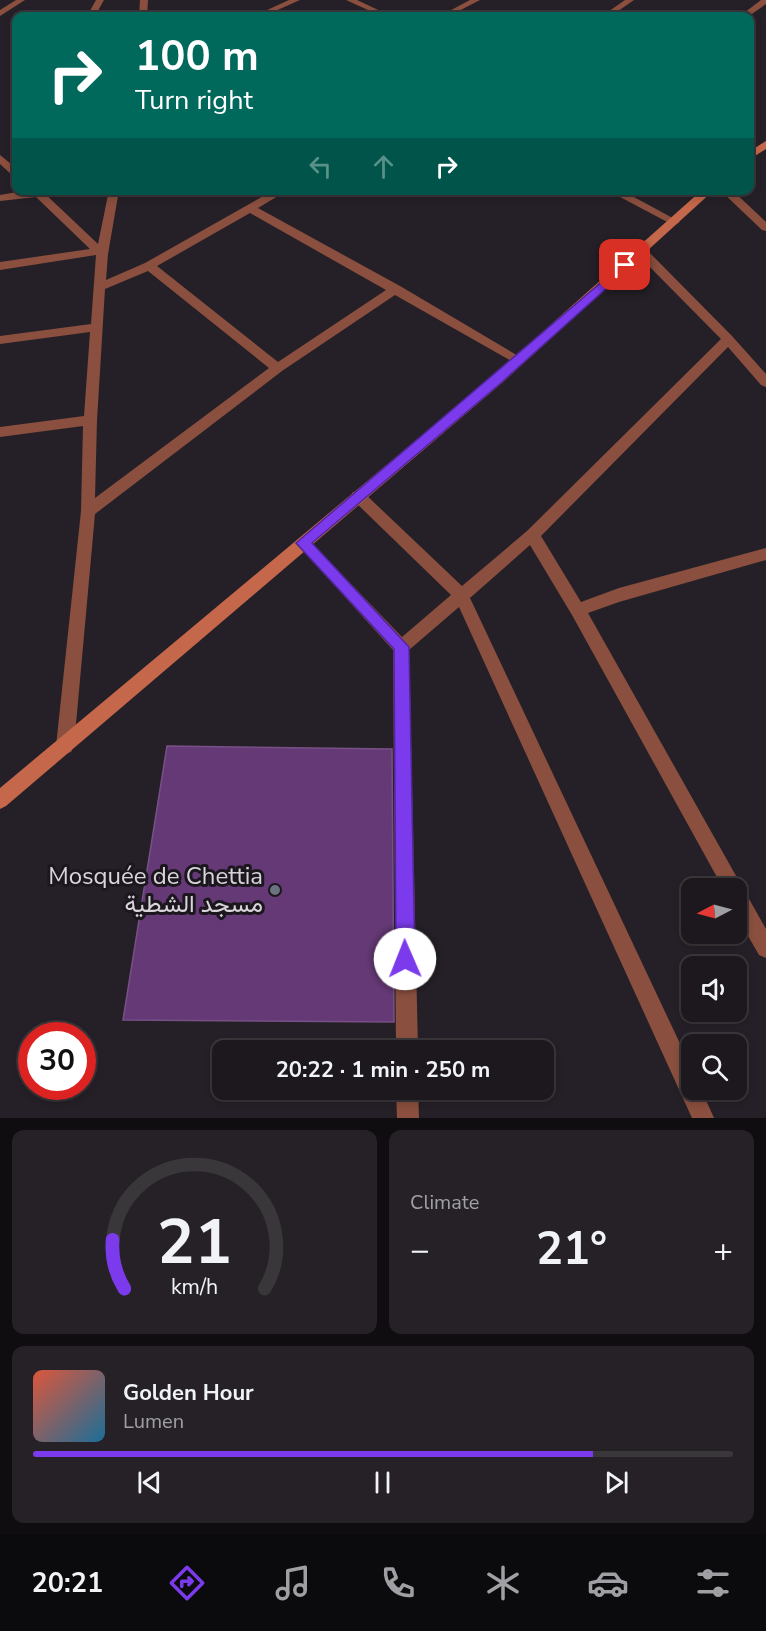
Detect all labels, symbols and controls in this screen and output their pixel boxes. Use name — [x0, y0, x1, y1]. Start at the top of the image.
text: 100 m — [135, 28, 259, 85]
icon: right — [36, 36, 114, 114]
text: Turn right — [135, 82, 253, 119]
icon: left — [304, 150, 337, 183]
icon: ahead — [367, 150, 400, 183]
icon: right — [430, 150, 463, 183]
pin — [599, 239, 650, 290]
icon: arrive — [608, 248, 641, 281]
place label: Mosquée de Chettia مسجد الشطية — [48, 860, 263, 920]
north arrow — [681, 878, 747, 944]
map controls — [681, 878, 747, 1100]
marker: Mosquée de Chettia مسجد الشطية — [268, 883, 282, 897]
position arrow — [373, 927, 437, 991]
button: sound — [681, 956, 747, 1022]
speed limit sign: 30 — [18, 1022, 96, 1100]
button: search — [681, 1034, 747, 1100]
text: 20:22 · 1 min · 250 m — [276, 1055, 490, 1085]
text: Climate — [410, 1189, 479, 1216]
text: 21 — [157, 1200, 232, 1285]
text: 21° — [536, 1219, 607, 1280]
text: − — [410, 1228, 430, 1273]
text: + — [713, 1228, 733, 1273]
text: km/h — [171, 1272, 218, 1302]
text: Golden Hour — [123, 1378, 254, 1408]
text: Lumen — [123, 1408, 184, 1435]
icon: previous — [133, 1466, 166, 1499]
icon: pause — [366, 1466, 399, 1499]
icon: next — [600, 1466, 633, 1499]
icon: directions — [166, 1562, 208, 1604]
icon: music — [272, 1562, 314, 1604]
icon: phone — [377, 1562, 419, 1604]
icon: climate — [482, 1562, 524, 1604]
icon: car — [587, 1562, 629, 1604]
icon: filters — [692, 1562, 734, 1604]
text: 20:21 — [32, 1565, 103, 1602]

